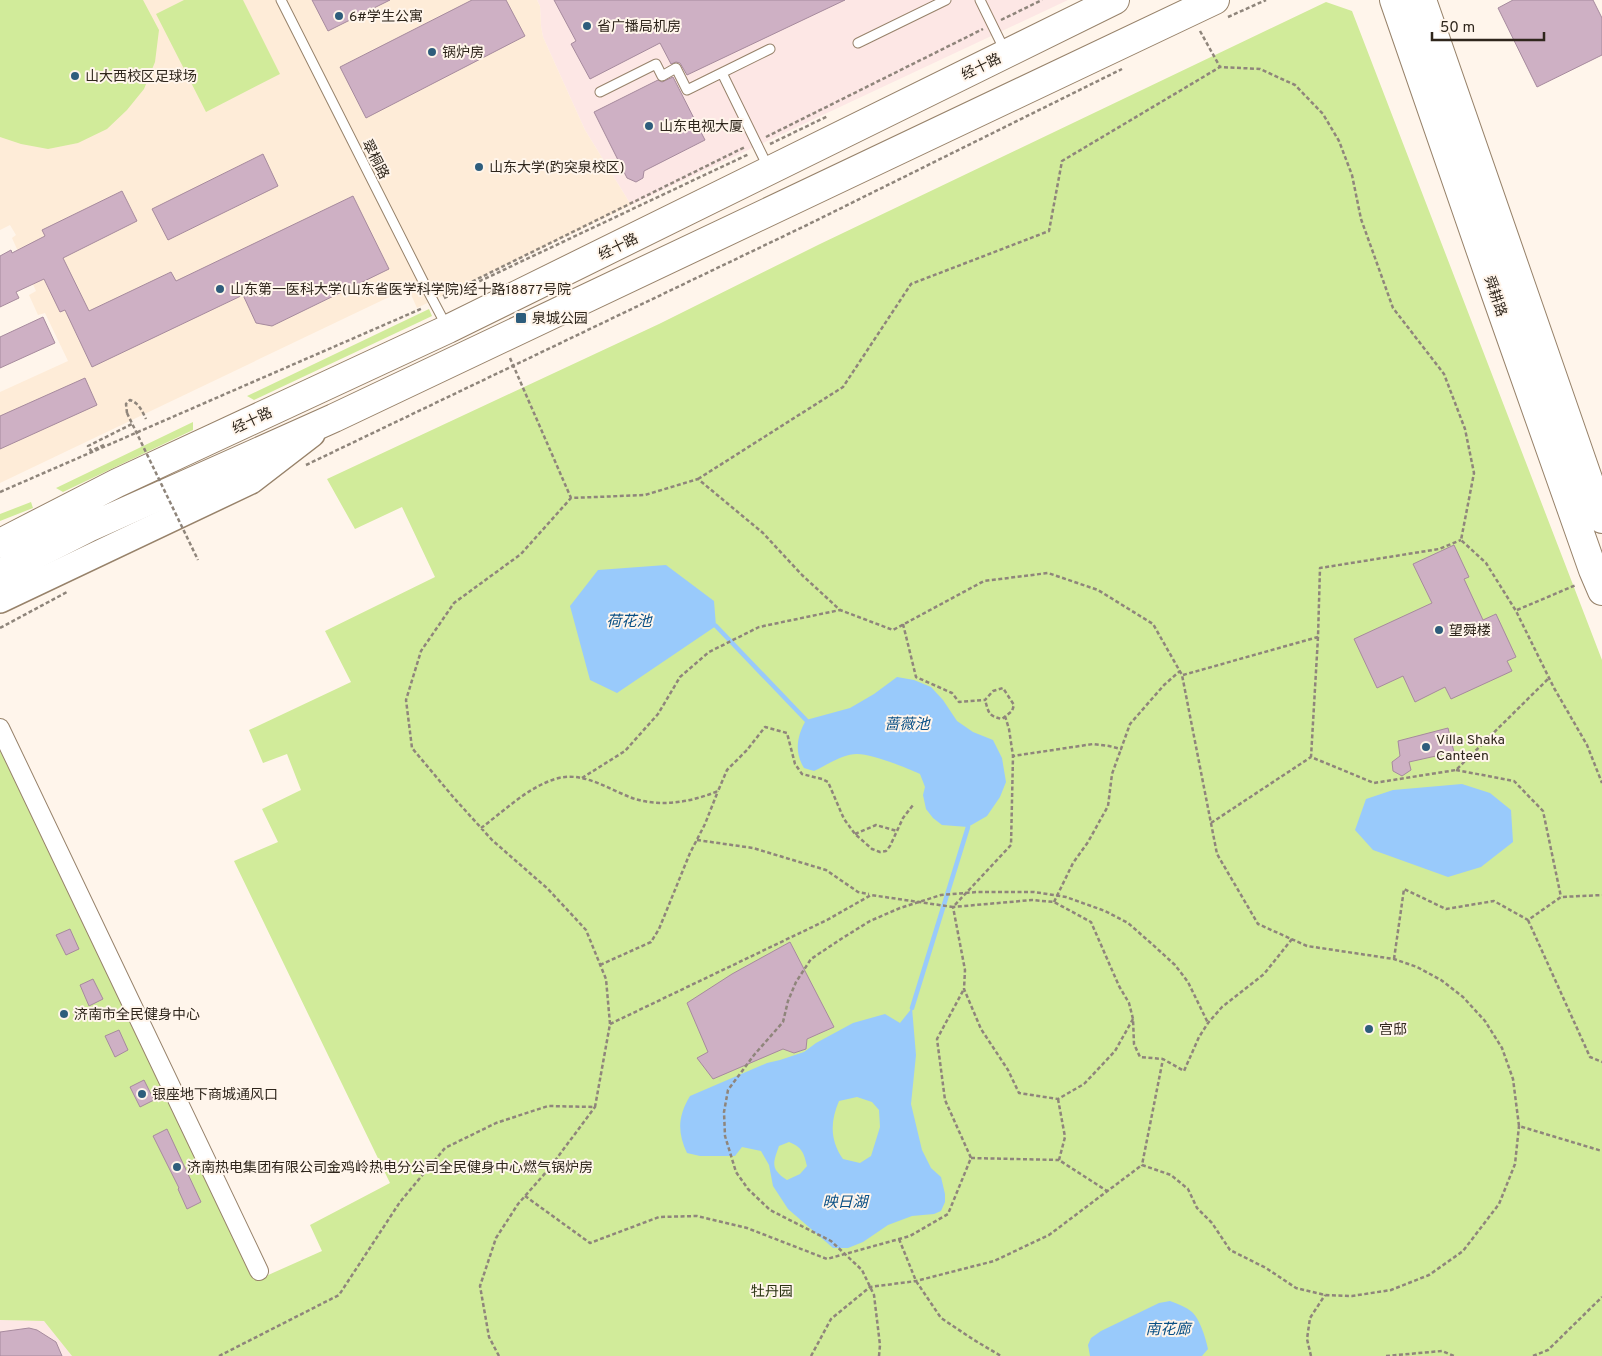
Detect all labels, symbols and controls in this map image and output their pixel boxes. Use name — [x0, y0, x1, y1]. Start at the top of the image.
place label: 6#学生公寓 — [349, 8, 423, 26]
marker: 6#学生公寓 — [333, 10, 345, 22]
scale bar — [1432, 10, 1544, 42]
place label: 省广播局机房 — [597, 19, 681, 36]
text: 50 m — [1440, 19, 1475, 38]
marker: 省广播局机房 — [581, 20, 593, 32]
place label: 锅炉房 — [442, 44, 484, 62]
marker: 锅炉房 — [426, 46, 438, 58]
street label: 经十路 — [959, 51, 1004, 84]
place label: 山大西校区足球场 — [85, 68, 197, 86]
marker: 山大西校区足球场 — [69, 70, 81, 82]
place label: 山东电视大厦 — [659, 119, 743, 136]
marker: 山东电视大厦 — [643, 120, 655, 132]
street label: 翠桐路 — [358, 137, 392, 182]
place label: 山东大学(趵突泉校区) — [489, 159, 625, 177]
marker: 山东大学(趵突泉校区) — [473, 161, 485, 173]
street label: 经十路 — [596, 231, 641, 264]
street label: 舜耕路 — [1480, 274, 1509, 319]
place label: 山东第一医科大学(山东省医学科学院)经十路18877号院 — [230, 281, 571, 299]
marker: 山东第一医科大学(山东省医学科学院)经十路18877号院 — [214, 283, 226, 295]
place label: 泉城公园 — [532, 310, 588, 328]
marker: 泉城公园 — [514, 311, 528, 325]
street label: 经十路 — [230, 405, 275, 438]
water label: 荷花池 — [606, 613, 653, 632]
place label: 望舜楼 — [1449, 623, 1491, 640]
marker: 望舜楼 — [1433, 624, 1445, 636]
water label: 蔷薇池 — [884, 716, 931, 735]
place label: Villa Shaka Canteen — [1436, 732, 1505, 765]
marker: Villa Shaka Canteen — [1420, 741, 1432, 753]
place label: 济南市全民健身中心 — [74, 1006, 200, 1024]
marker: 济南市全民健身中心 — [58, 1008, 70, 1020]
place label: 宫邸 — [1379, 1022, 1407, 1039]
marker: 宫邸 — [1363, 1023, 1375, 1035]
place label: 银座地下商城通风口 — [152, 1087, 278, 1104]
marker: 银座地下商城通风口 — [136, 1088, 148, 1100]
place label: 济南热电集团有限公司金鸡岭热电分公司全民健身中心燃气锅炉房 — [187, 1159, 593, 1177]
marker: 济南热电集团有限公司金鸡岭热电分公司全民健身中心燃气锅炉房 — [171, 1161, 183, 1173]
water label: 映日湖 — [822, 1194, 869, 1213]
park label: 牡丹园 — [751, 1284, 793, 1301]
water label: 南花廊 — [1145, 1321, 1193, 1340]

